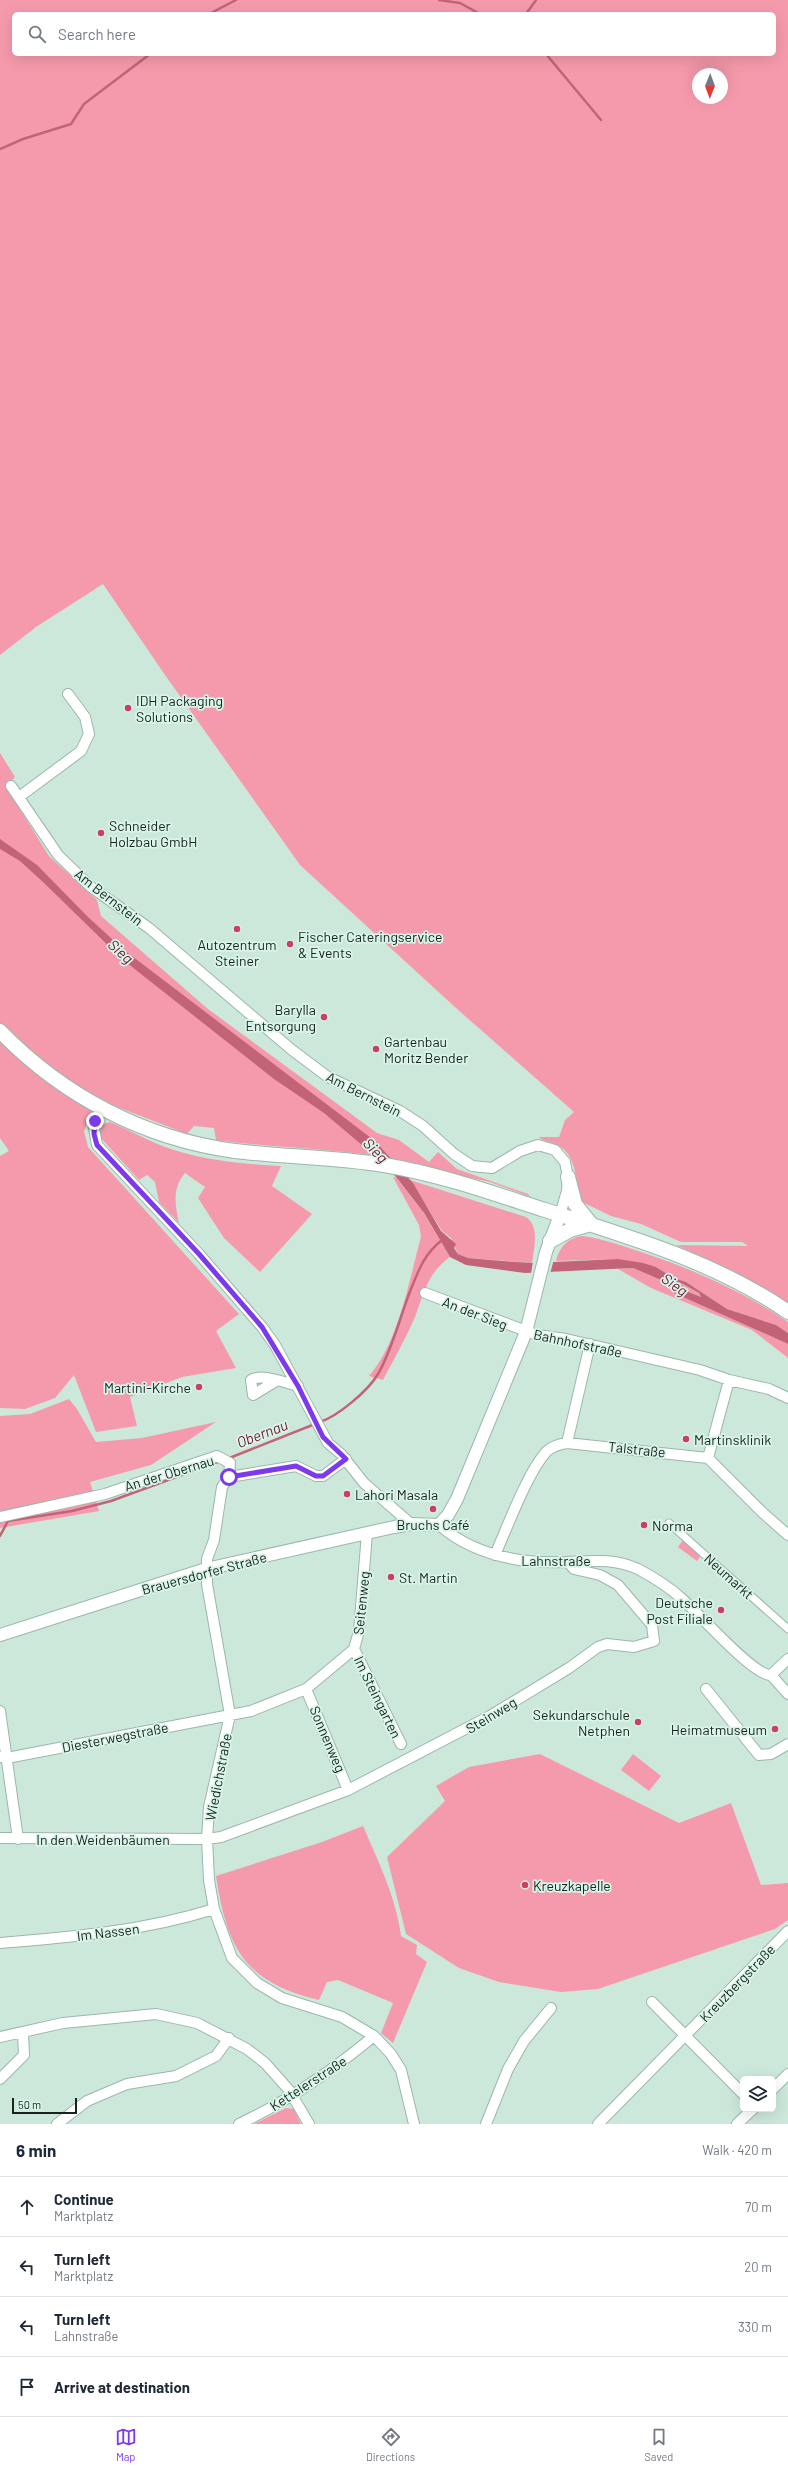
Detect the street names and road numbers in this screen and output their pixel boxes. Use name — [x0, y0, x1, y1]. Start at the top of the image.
street label: Am Bernstein — [71, 865, 147, 929]
street label: Am Bernstein — [324, 1068, 404, 1120]
street label: An der Sieg — [440, 1293, 510, 1333]
street label: Bahnhofstraße — [532, 1325, 624, 1361]
street label: Talstraße — [608, 1438, 666, 1460]
street label: An der Obernau — [122, 1451, 216, 1495]
street label: Brauersdorfer Straße — [140, 1548, 268, 1598]
street label: Neumarkt — [701, 1549, 757, 1603]
street label: Lahnstraße — [521, 1552, 591, 1569]
street label: Seitenweg — [349, 1570, 373, 1636]
street label: Im Steingarten — [351, 1653, 405, 1741]
street label: Steinweg — [462, 1693, 520, 1737]
street label: Sonnenweg — [306, 1703, 350, 1775]
street label: Diesterwegstraße — [60, 1718, 170, 1756]
street label: Wiedichstraße — [201, 1732, 235, 1822]
street label: In den Weidenbäumen — [36, 1831, 170, 1848]
street label: Im Nassen — [76, 1920, 140, 1944]
street label: Kreuzbergstraße — [696, 1941, 778, 2025]
street label: Kettelerstraße — [266, 2052, 350, 2114]

